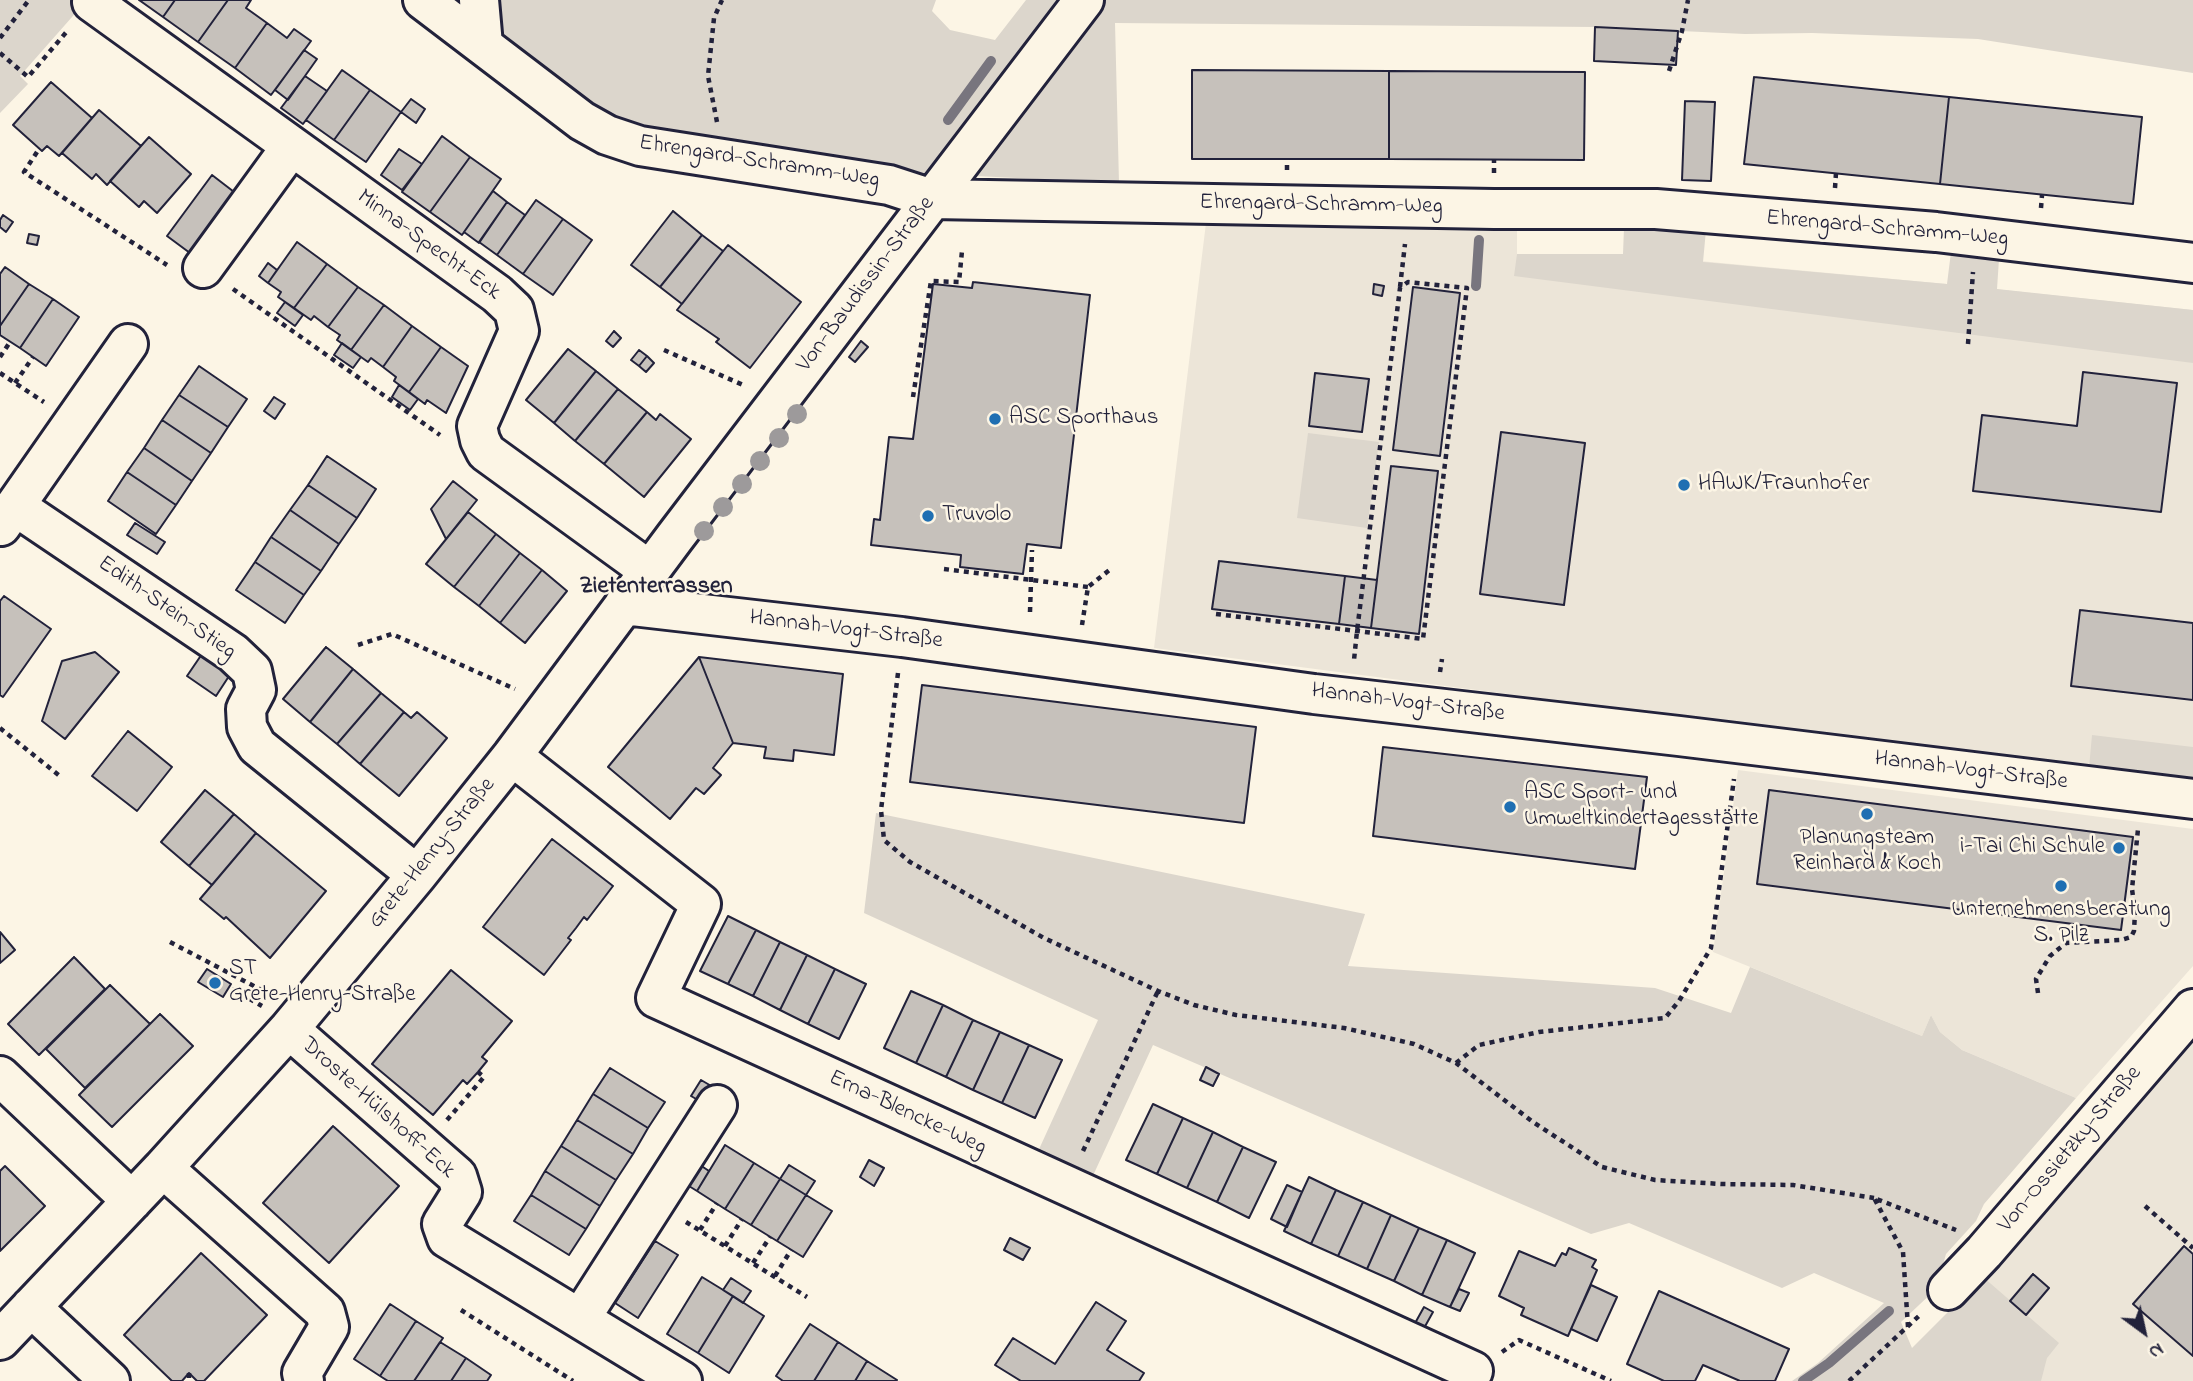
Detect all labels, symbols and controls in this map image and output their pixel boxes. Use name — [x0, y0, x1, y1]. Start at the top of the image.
street label: Ehrengard-Schramm-Weg — [637, 130, 881, 196]
street label: Minna-Specht-Eck — [351, 185, 505, 307]
street label: Ehrengard-Schramm-Weg — [1199, 190, 1443, 222]
street label: Von-Baudissin-Straße — [792, 192, 942, 378]
street label: Ehrengard-Schramm-Weg — [1765, 206, 2009, 254]
place label: ASC Sporthaus — [1009, 405, 1159, 433]
marker: ASC Sporthaus — [987, 411, 1003, 427]
place label: HAWK/Fraunhofer — [1698, 471, 1870, 499]
marker: HAWK/Fraunhofer — [1676, 477, 1692, 493]
place label: Truvolo — [942, 502, 1011, 530]
marker: Truvolo — [920, 508, 936, 524]
street label: Edith-Stein-Stieg — [92, 551, 240, 667]
district label: Zietenterrassen — [579, 574, 733, 602]
street label: Hannah-Vogt-Straße — [748, 605, 944, 657]
street label: Hannah-Vogt-Straße — [1310, 678, 1506, 730]
street label: Hannah-Vogt-Straße — [1873, 746, 2069, 798]
street label: Grete-Henry-Straße — [364, 773, 502, 935]
place label: ASC Sport- und Umweltkindertagesstätte — [1524, 780, 1759, 834]
marker: ASC Sport- und Umweltkindertagesstätte — [1502, 799, 1518, 815]
marker: Planungsteam Reinhard & Koch — [1859, 806, 1875, 822]
place label: Planungsteam Reinhard & Koch — [1793, 825, 1941, 879]
place label: i-Tai Chi Schule — [1960, 834, 2105, 862]
marker: i-Tai Chi Schule — [2111, 840, 2127, 856]
marker: Unternehmensberatung S. Pilz — [2053, 878, 2069, 894]
place label: Unternehmensberatung S. Pilz — [1951, 897, 2171, 951]
place label: ST Grete-Henry-Straße — [229, 956, 415, 1010]
marker: ST Grete-Henry-Straße — [207, 975, 223, 991]
street label: Droste-Hülshoff-Eck — [294, 1032, 460, 1186]
street label: Von-Ossietzky-Straße — [1993, 1061, 2149, 1239]
street label: Erna-Blencke-Weg — [824, 1065, 990, 1163]
north arrow — [2109, 1297, 2179, 1367]
text: N — [2143, 1335, 2168, 1365]

